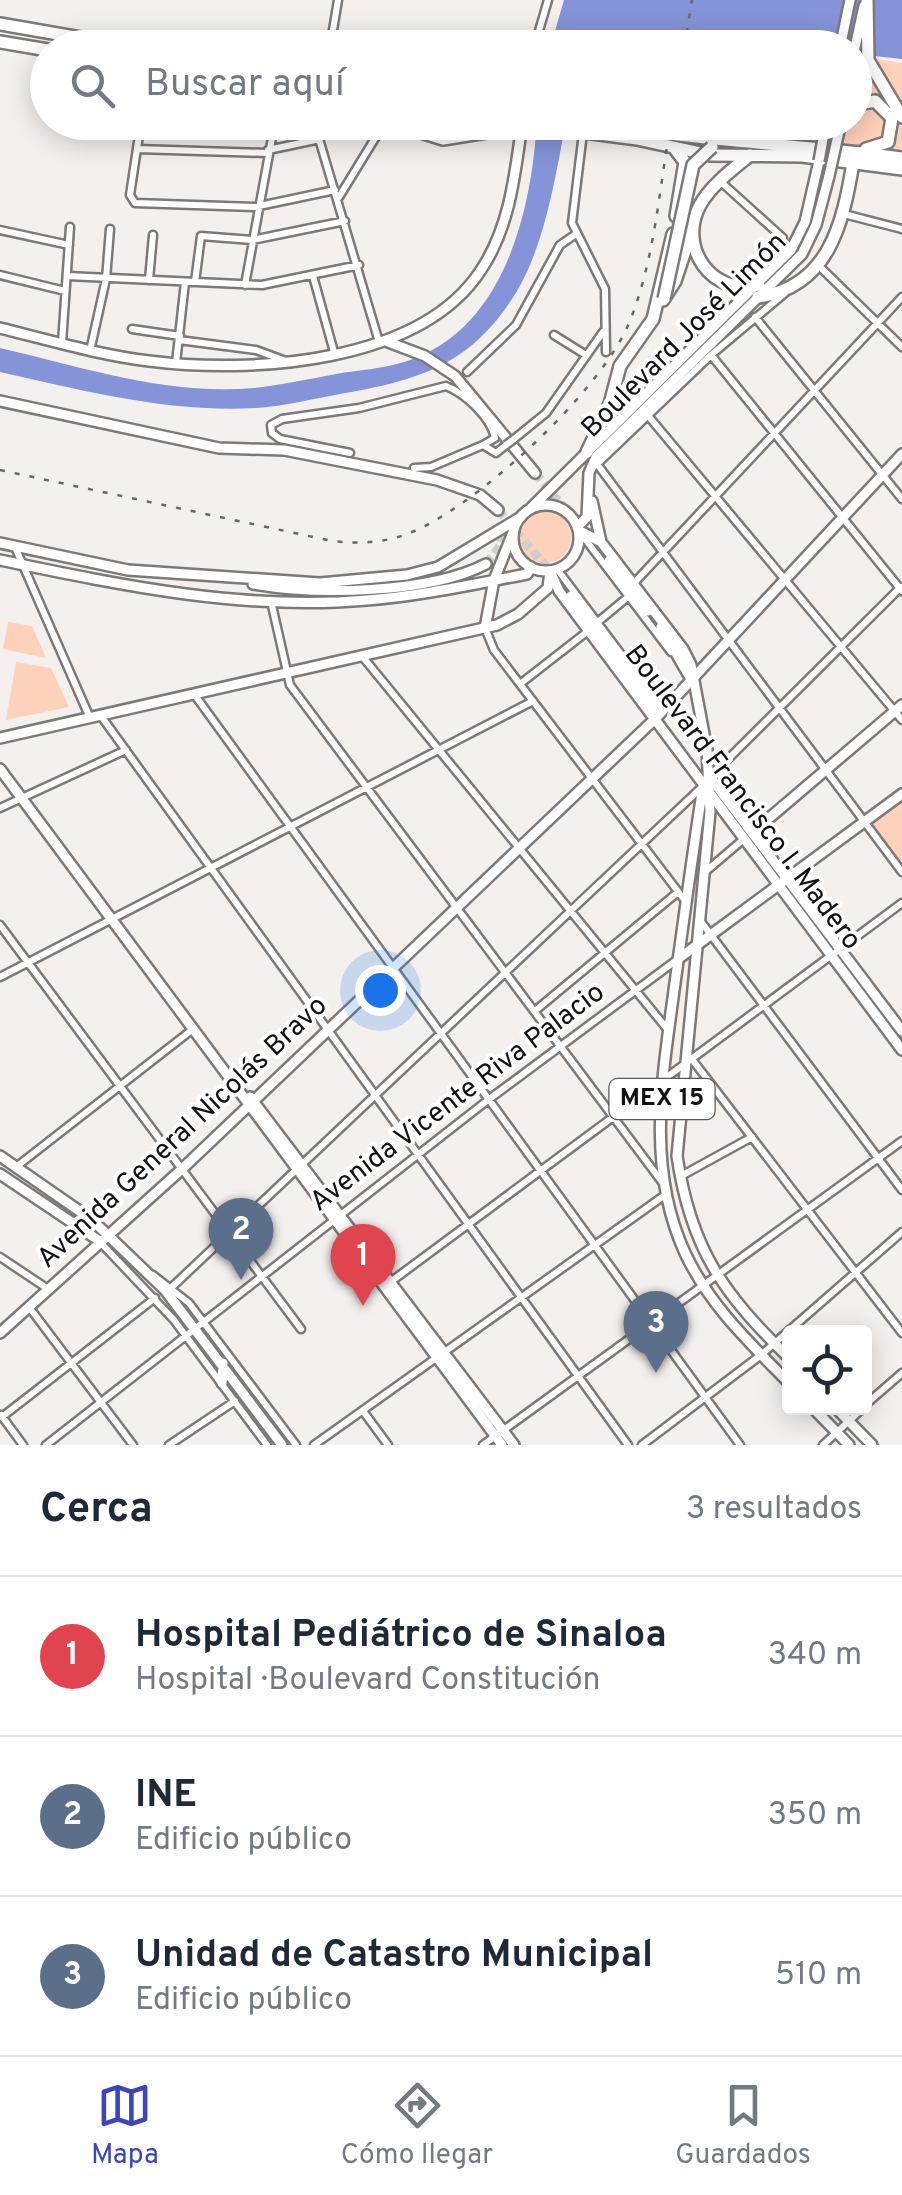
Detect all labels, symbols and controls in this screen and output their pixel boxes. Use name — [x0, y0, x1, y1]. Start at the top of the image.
search box — [30, 30, 872, 140]
icon: search — [65, 58, 120, 113]
text: Buscar aquí — [145, 61, 345, 110]
street label: Boulevard José Limón — [574, 225, 796, 447]
street label: Boulevard Francisco I. Madero — [615, 638, 869, 958]
your location — [355, 965, 406, 1016]
street label: Avenida Vicente Riva Palacio — [303, 975, 613, 1221]
street label: Avenida General Nicolás Bravo — [30, 989, 336, 1277]
road number: MEX 15 — [610, 1079, 714, 1119]
pin: 2 — [208, 1198, 274, 1280]
pin: 1 — [330, 1224, 396, 1306]
pin: 3 — [624, 1290, 688, 1373]
map controls — [782, 1325, 872, 1415]
button: locate — [782, 1325, 872, 1415]
text: Cerca — [40, 1484, 153, 1537]
text: 3 resultados — [686, 1490, 862, 1530]
text: Hospital Pediátrico de Sinaloa — [135, 1612, 667, 1661]
text: 1 — [66, 1636, 79, 1676]
text: 340 m — [768, 1636, 862, 1676]
text: Hospital · Boulevard Constitución — [135, 1661, 601, 1701]
text: INE — [135, 1772, 197, 1821]
text: 2 — [63, 1796, 82, 1836]
text: 350 m — [768, 1796, 862, 1836]
text: Edificio público — [135, 1821, 352, 1861]
text: Unidad de Catastro Municipal — [135, 1932, 653, 1981]
text: 3 — [63, 1956, 82, 1996]
text: 510 m — [775, 1956, 862, 1996]
text: Edificio público — [135, 1981, 352, 2021]
tab: Mapa — [91, 2078, 159, 2174]
tab: Cómo llegar — [341, 2078, 493, 2174]
tab: Guardados — [675, 2078, 811, 2174]

